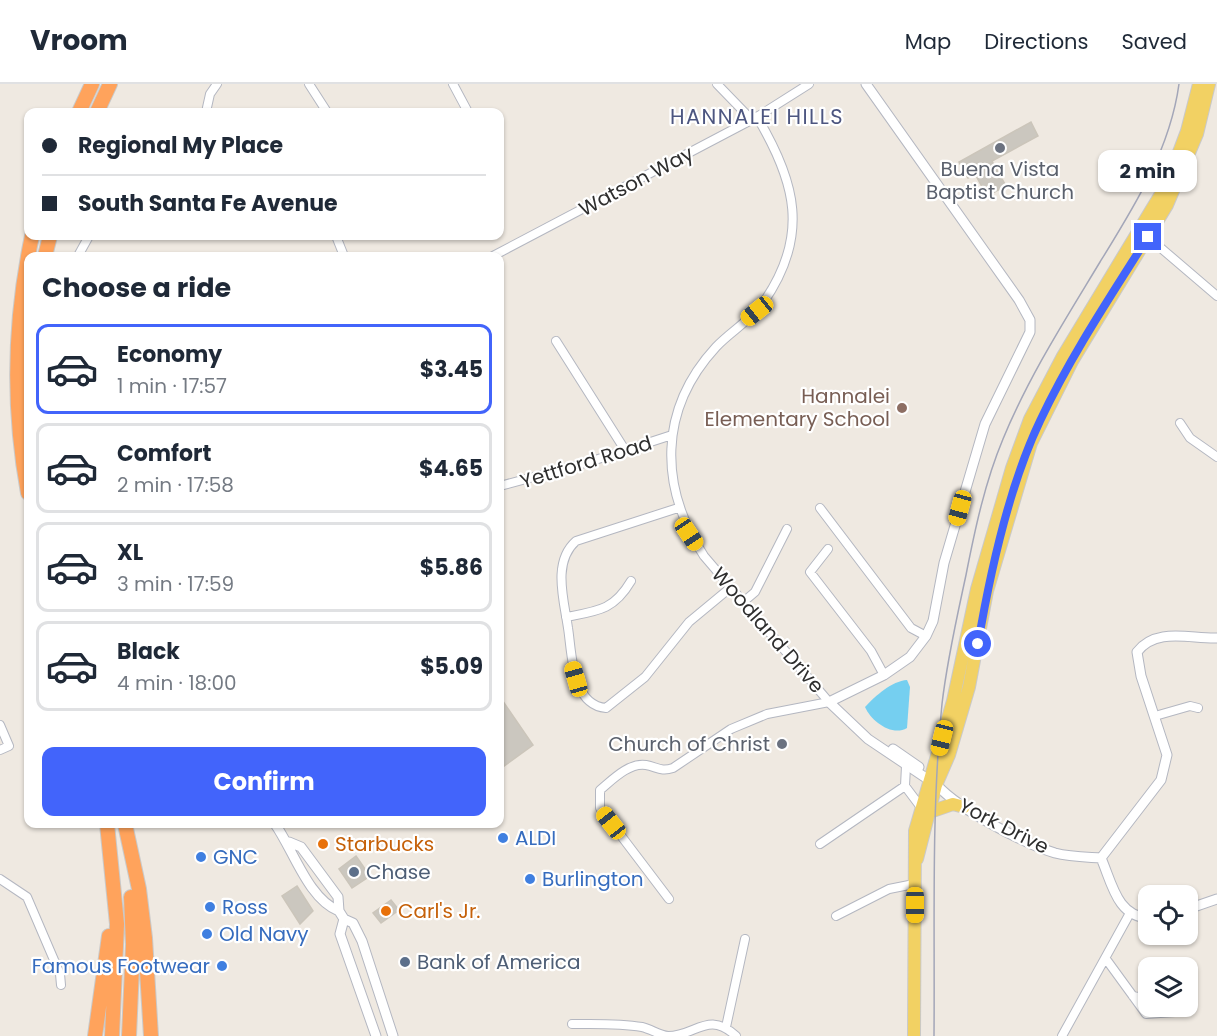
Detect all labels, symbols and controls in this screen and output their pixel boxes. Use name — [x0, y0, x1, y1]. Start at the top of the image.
text: Vroom — [30, 21, 128, 60]
text: Map — [905, 27, 951, 56]
text: Directions — [984, 27, 1088, 56]
text: Saved — [1121, 27, 1187, 56]
district label: HANNALEI HILLS — [670, 102, 844, 131]
text: Regional My Place — [78, 130, 283, 161]
street label: Watson Way — [574, 139, 698, 223]
marker: Buena Vista Baptist Church — [993, 141, 1007, 155]
callout: 2 min — [1098, 150, 1198, 192]
place label: Buena Vista Baptist Church — [926, 155, 1074, 206]
text: 2 min — [1119, 157, 1176, 185]
text: South Santa Fe Avenue — [78, 188, 338, 219]
route end — [1134, 223, 1161, 250]
text: Choose a ride — [42, 269, 231, 306]
car — [737, 293, 777, 329]
text: Economy — [117, 339, 222, 370]
icon: car — [45, 342, 99, 396]
text: $3.45 — [420, 354, 483, 385]
text: 1 min · 17:57 — [117, 372, 227, 400]
place label: Hannalei Elementary School — [705, 382, 890, 433]
marker: Hannalei Elementary School — [895, 401, 909, 415]
street label: Yettford Road — [517, 429, 655, 495]
text: Comfort — [117, 438, 211, 469]
icon: car — [45, 441, 99, 495]
text: $4.65 — [419, 453, 483, 484]
text: 2 min · 17:58 — [117, 471, 234, 499]
car — [947, 488, 973, 528]
car — [671, 514, 707, 554]
text: XL — [117, 537, 143, 568]
icon: car — [45, 540, 99, 594]
text: $5.86 — [420, 552, 483, 583]
street label: Woodland Drive — [705, 561, 831, 699]
text: 3 min · 17:59 — [117, 570, 234, 598]
route start — [964, 630, 991, 657]
text: Black — [117, 636, 180, 667]
icon: car — [45, 639, 99, 693]
text: $5.09 — [420, 651, 483, 682]
car — [562, 659, 590, 699]
text: 4 min · 18:00 — [117, 669, 237, 697]
car — [929, 718, 955, 758]
place label: Church of Christ — [608, 730, 770, 758]
marker: Church of Christ — [775, 737, 789, 751]
button: Confirm — [42, 747, 486, 816]
street label: York Drive — [954, 791, 1054, 861]
car — [593, 803, 629, 843]
place label: ALDI — [515, 824, 556, 852]
place label: Starbucks — [335, 830, 434, 858]
marker: ALDI — [496, 831, 510, 845]
marker: Starbucks — [316, 837, 330, 851]
place label: GNC — [213, 843, 258, 871]
marker: GNC — [194, 850, 208, 864]
place label: Chase — [366, 858, 431, 886]
marker: Chase — [347, 865, 361, 879]
place label: Burlington — [542, 865, 644, 893]
marker: Burlington — [523, 872, 537, 886]
map controls — [1138, 885, 1198, 1017]
button: locate — [1138, 885, 1198, 945]
car — [906, 887, 924, 923]
place label: Ross — [222, 893, 268, 921]
place label: Carl's Jr. — [398, 897, 481, 925]
marker: Ross — [203, 900, 217, 914]
marker: Carl's Jr. — [379, 904, 393, 918]
place label: Old Navy — [219, 920, 309, 948]
marker: Old Navy — [200, 927, 214, 941]
place label: Bank of America — [417, 948, 580, 976]
place label: Famous Footwear — [32, 952, 210, 980]
marker: Bank of America — [398, 955, 412, 969]
button: layers — [1138, 957, 1198, 1017]
marker: Famous Footwear — [215, 959, 229, 973]

